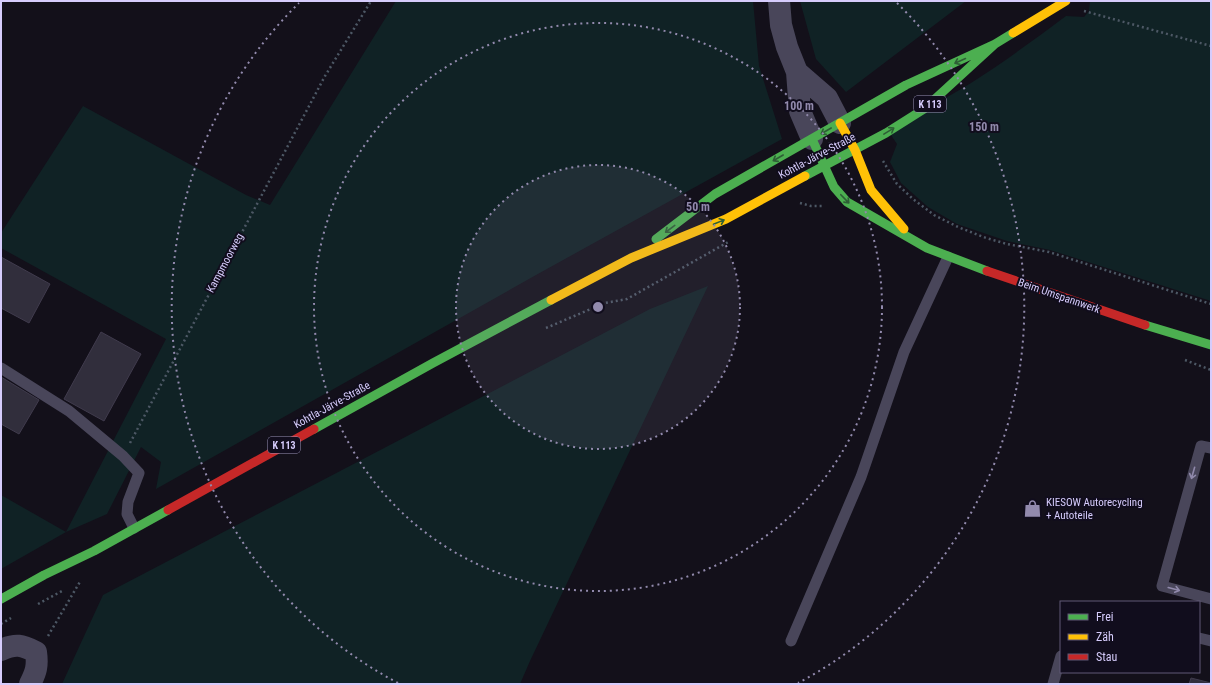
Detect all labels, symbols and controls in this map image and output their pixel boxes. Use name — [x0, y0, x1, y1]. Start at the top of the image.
one-way arrow — [954, 57, 966, 65]
road number: K 113 — [914, 96, 946, 112]
text: 100 m — [784, 99, 814, 113]
text: 150 m — [969, 120, 999, 134]
one-way arrow — [883, 126, 895, 134]
one-way arrow — [820, 127, 832, 135]
street label: Kohtla-Järve-Straße — [776, 130, 858, 182]
one-way arrow — [772, 155, 784, 163]
one-way arrow — [840, 194, 849, 204]
text: 50 m — [686, 200, 710, 214]
one-way arrow — [713, 218, 725, 225]
one-way arrow — [664, 225, 675, 233]
street label: Kampmoorweg — [204, 231, 246, 295]
street label: Beim Umspannwerk — [1016, 276, 1102, 316]
centre of rings — [591, 300, 605, 314]
street label: Kohtla-Järve-Straße — [292, 379, 372, 431]
road number: K 113 — [268, 437, 300, 453]
one-way arrow — [1189, 466, 1196, 479]
place label: KIESOW Autorecycling + Autoteile — [1046, 496, 1143, 522]
shop icon: KIESOW Autorecycling + Autoteile — [1023, 498, 1043, 518]
one-way arrow — [1168, 586, 1181, 593]
legend — [1060, 601, 1200, 673]
text: Frei — [1096, 610, 1114, 624]
text: Zäh — [1096, 630, 1114, 644]
text: Stau — [1096, 650, 1118, 664]

